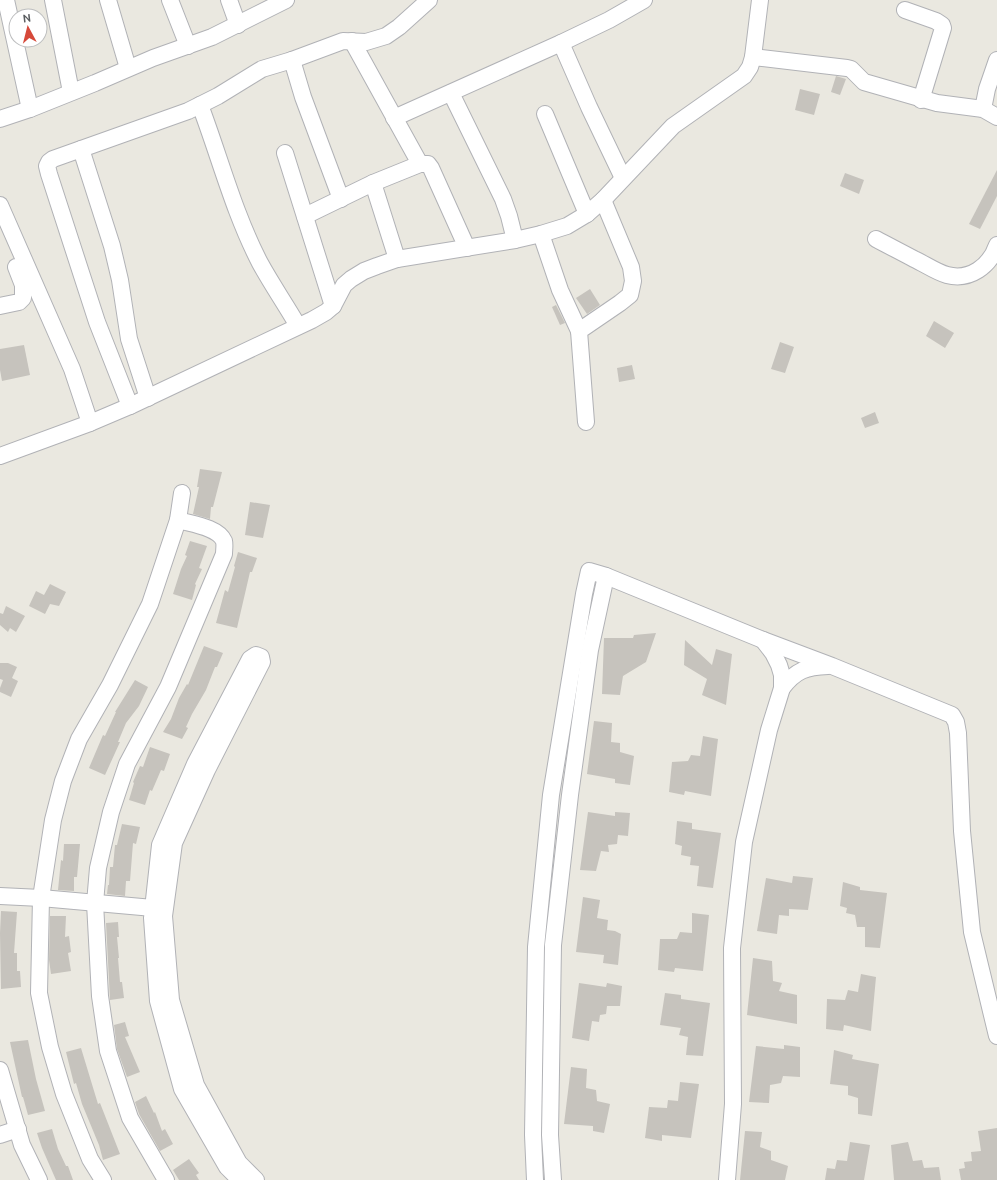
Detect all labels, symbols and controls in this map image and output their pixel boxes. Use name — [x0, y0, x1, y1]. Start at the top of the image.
north arrow — [8, 8, 48, 48]
text: N — [22, 12, 32, 25]

